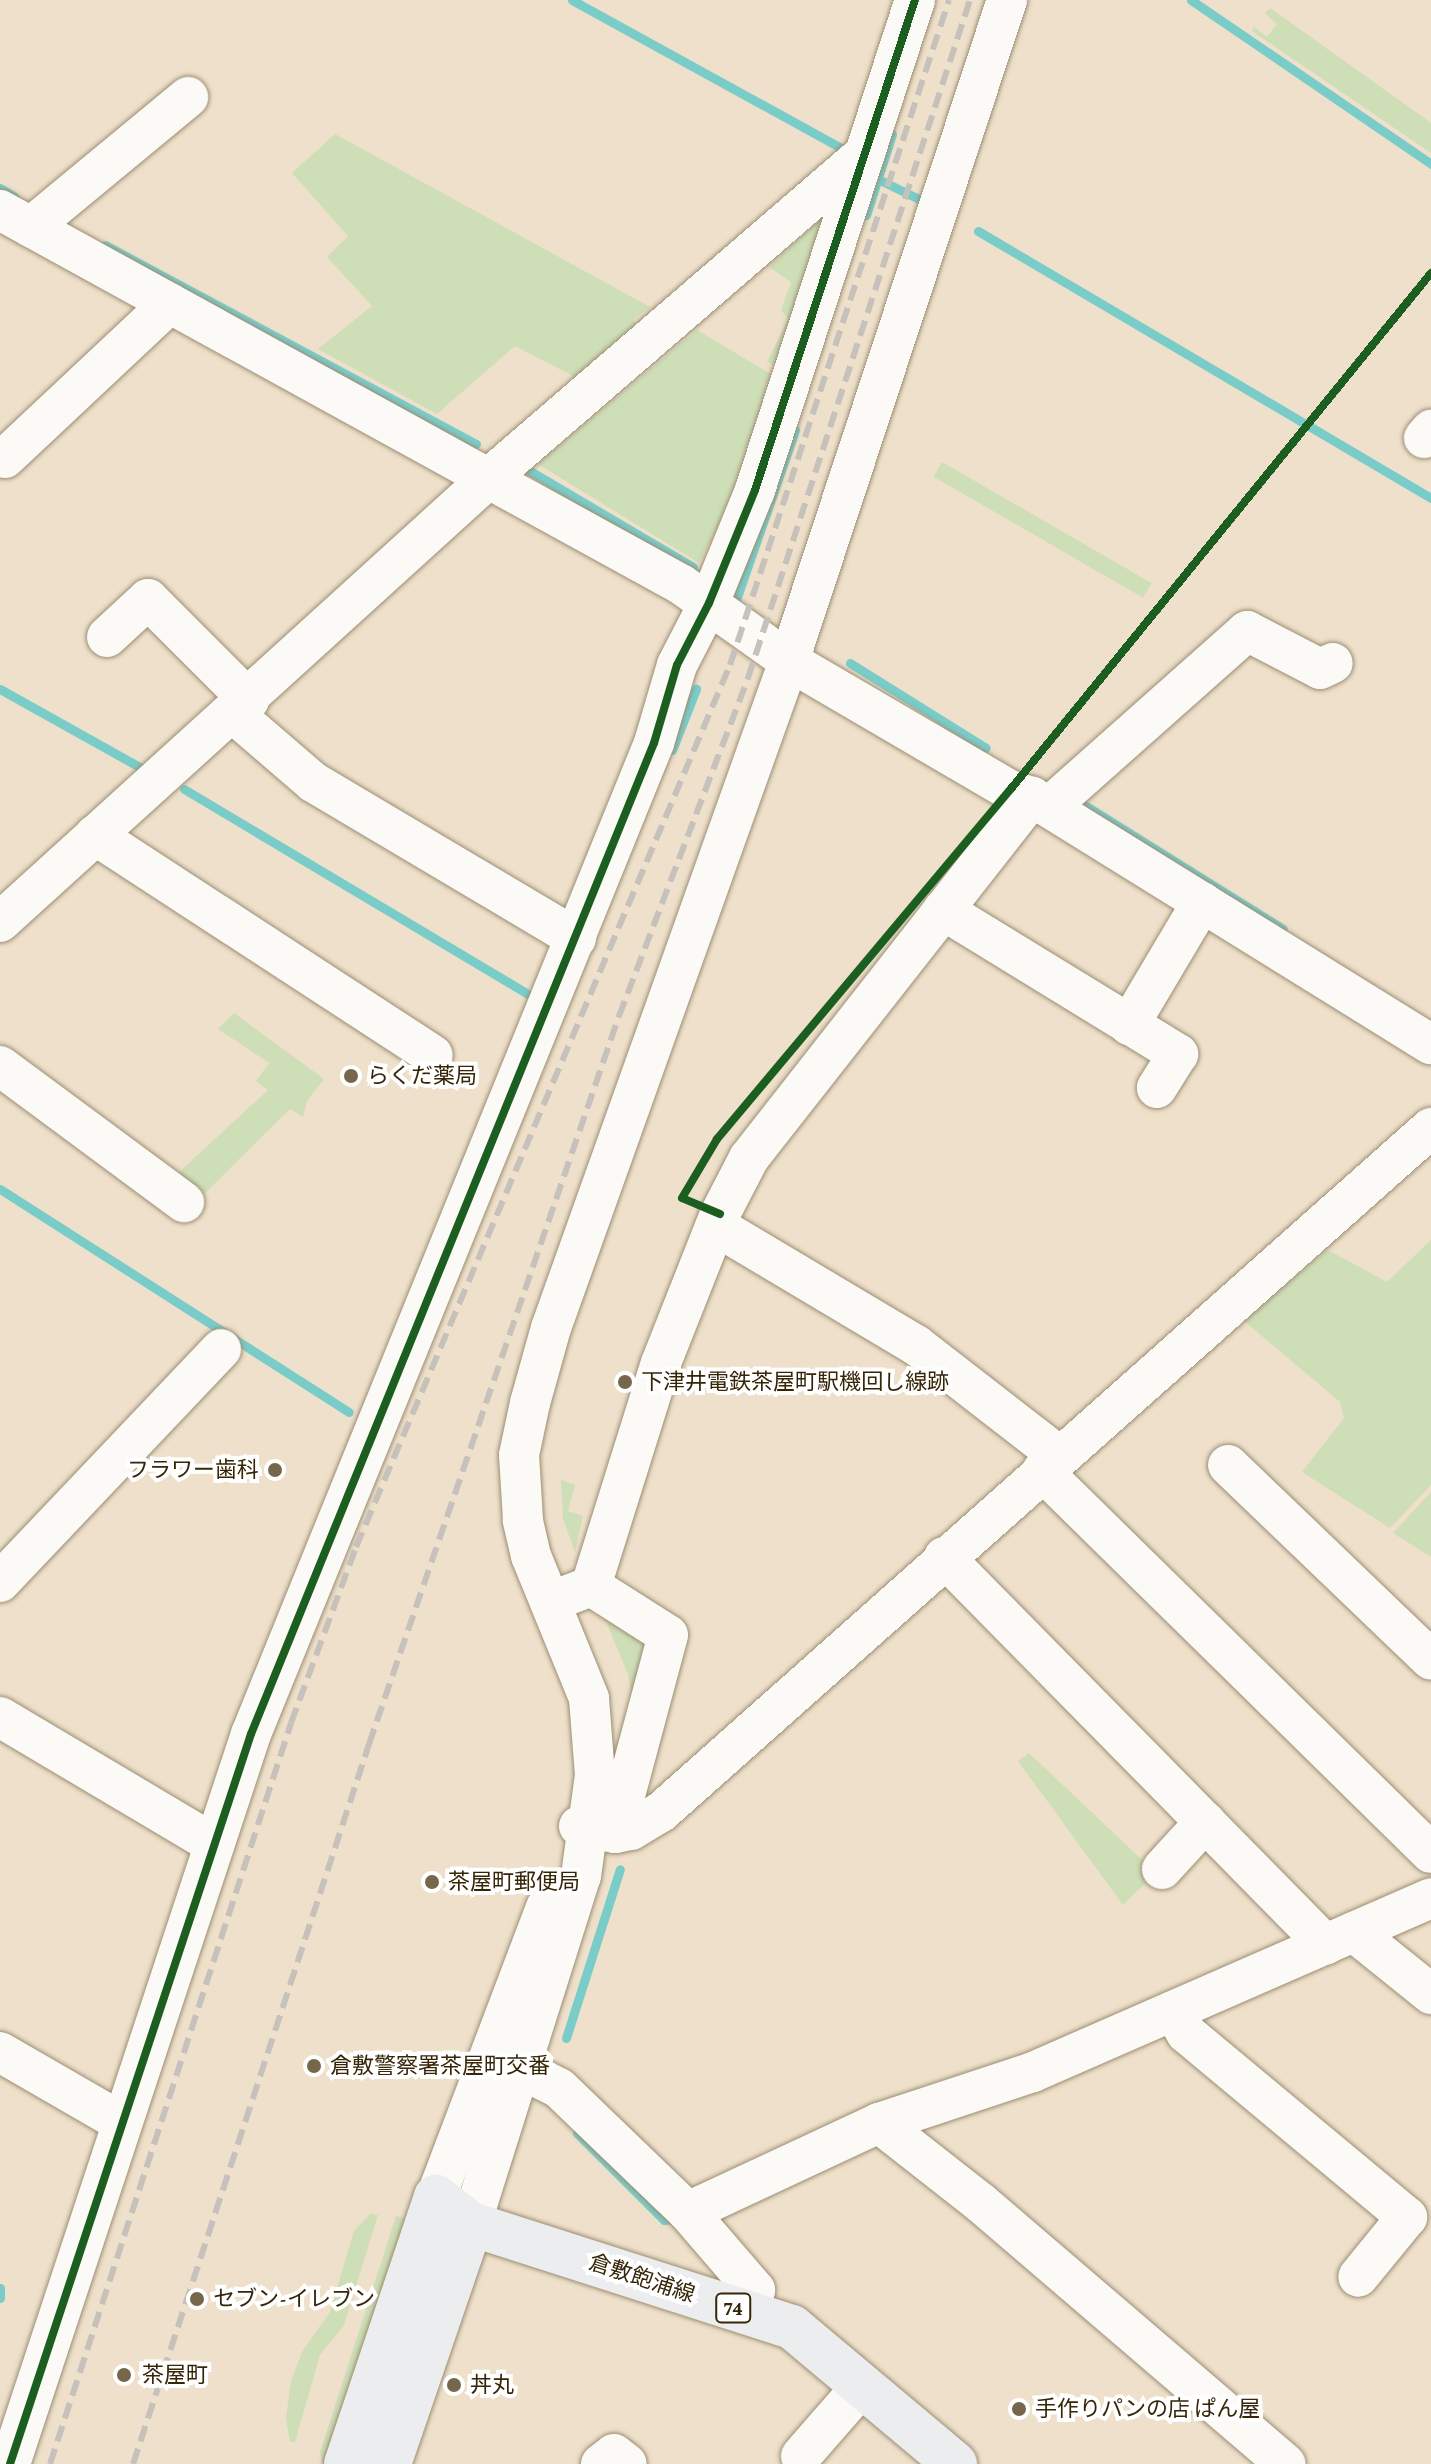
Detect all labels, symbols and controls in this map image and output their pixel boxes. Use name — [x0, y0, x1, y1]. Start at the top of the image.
place label: らくだ薬局 — [367, 1063, 477, 1089]
marker: らくだ薬局 — [342, 1067, 360, 1085]
place label: 下津井電鉄茶屋町駅機回し線跡 — [641, 1369, 949, 1395]
marker: 下津井電鉄茶屋町駅機回し線跡 — [616, 1373, 634, 1391]
place label: フラワー歯科 — [127, 1457, 259, 1483]
marker: フラワー歯科 — [266, 1461, 284, 1479]
place label: 茶屋町郵便局 — [448, 1869, 580, 1895]
marker: 茶屋町郵便局 — [423, 1873, 441, 1891]
place label: 倉敷警察署茶屋町交番 — [330, 2053, 550, 2079]
marker: 倉敷警察署茶屋町交番 — [305, 2057, 323, 2075]
street label: 倉敷飽浦線 — [586, 2248, 698, 2308]
place label: セブン-イレブン — [213, 2286, 375, 2312]
marker: セブン-イレブン — [188, 2290, 206, 2308]
road number: 74 — [715, 2292, 751, 2324]
place label: 茶屋町 — [142, 2362, 208, 2388]
marker: 茶屋町 — [113, 2364, 135, 2386]
place label: 丼丸 — [470, 2372, 514, 2398]
marker: 丼丸 — [445, 2376, 463, 2394]
place label: 手作りパンの店 ぱん屋 — [1035, 2396, 1259, 2422]
marker: 手作りパンの店 ぱん屋 — [1010, 2400, 1028, 2418]

